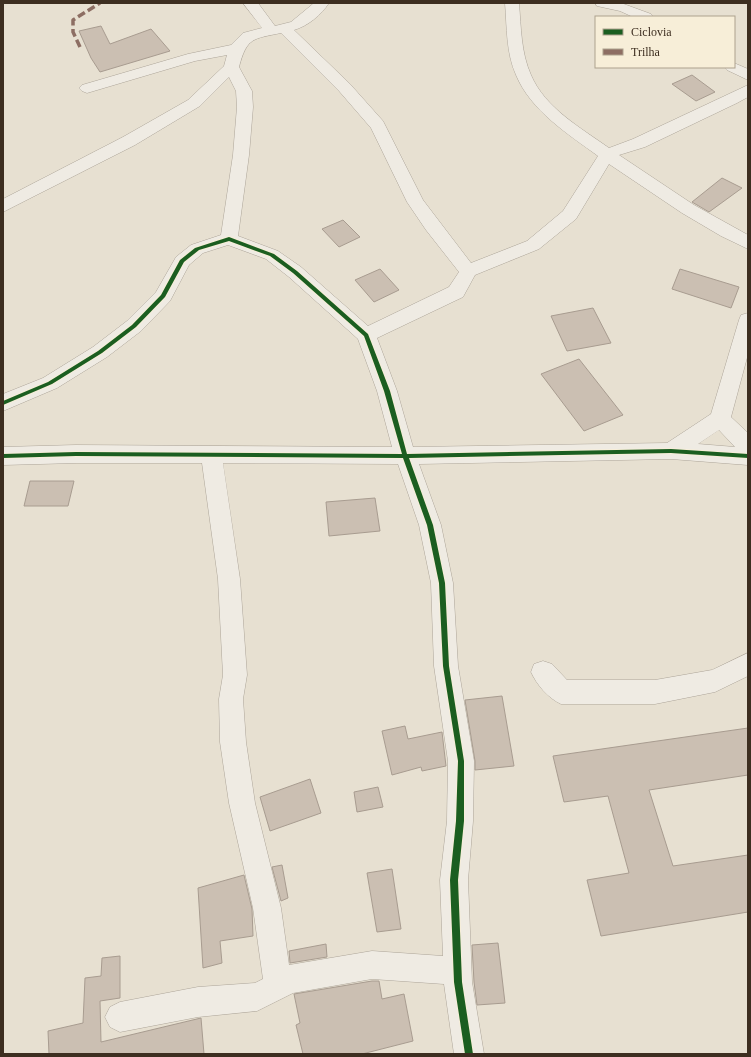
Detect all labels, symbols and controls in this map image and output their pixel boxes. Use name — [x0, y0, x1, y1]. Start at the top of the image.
legend — [595, 16, 735, 68]
text: Ciclovia — [631, 25, 672, 39]
text: Trilha — [631, 45, 661, 59]

